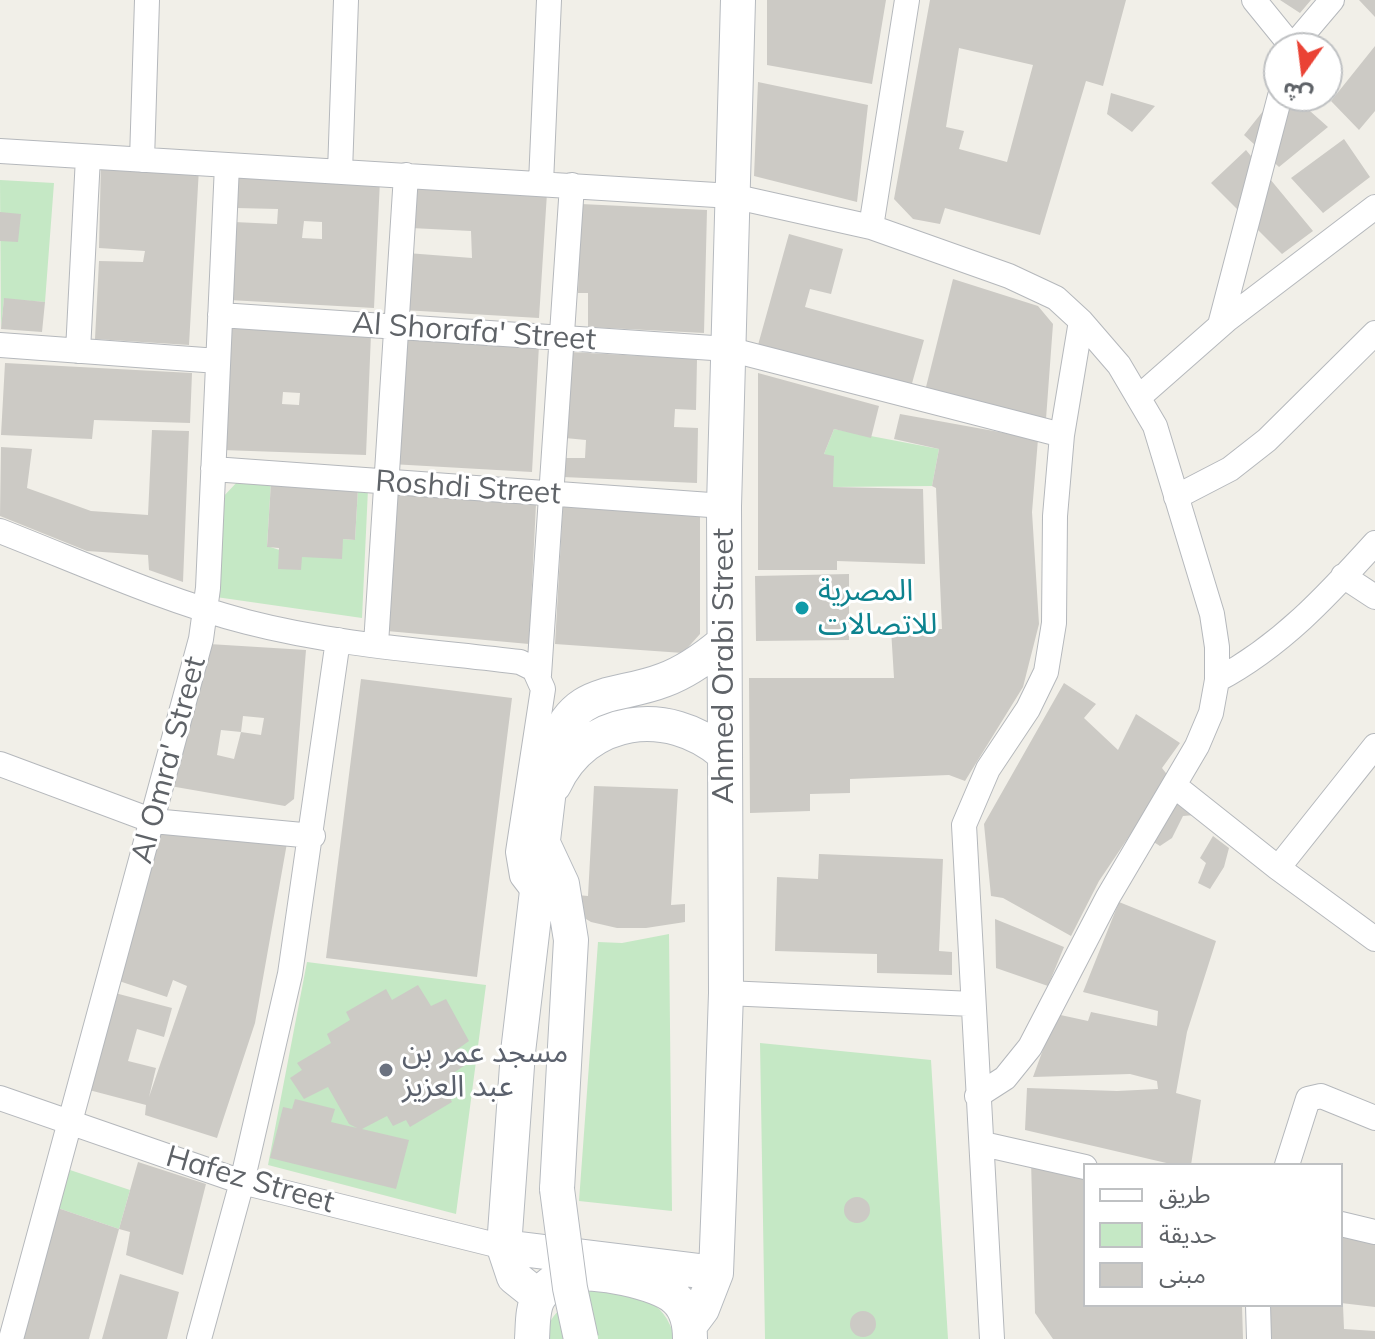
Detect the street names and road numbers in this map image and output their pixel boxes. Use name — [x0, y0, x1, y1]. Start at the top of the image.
street label: Al Shorafa' Street — [351, 306, 597, 358]
street label: Roshdi Street — [374, 464, 562, 512]
street label: Ahmed Orabi Street — [706, 528, 742, 804]
street label: Al Omra' Street — [124, 653, 214, 867]
street label: Hafez Street — [162, 1139, 338, 1221]

